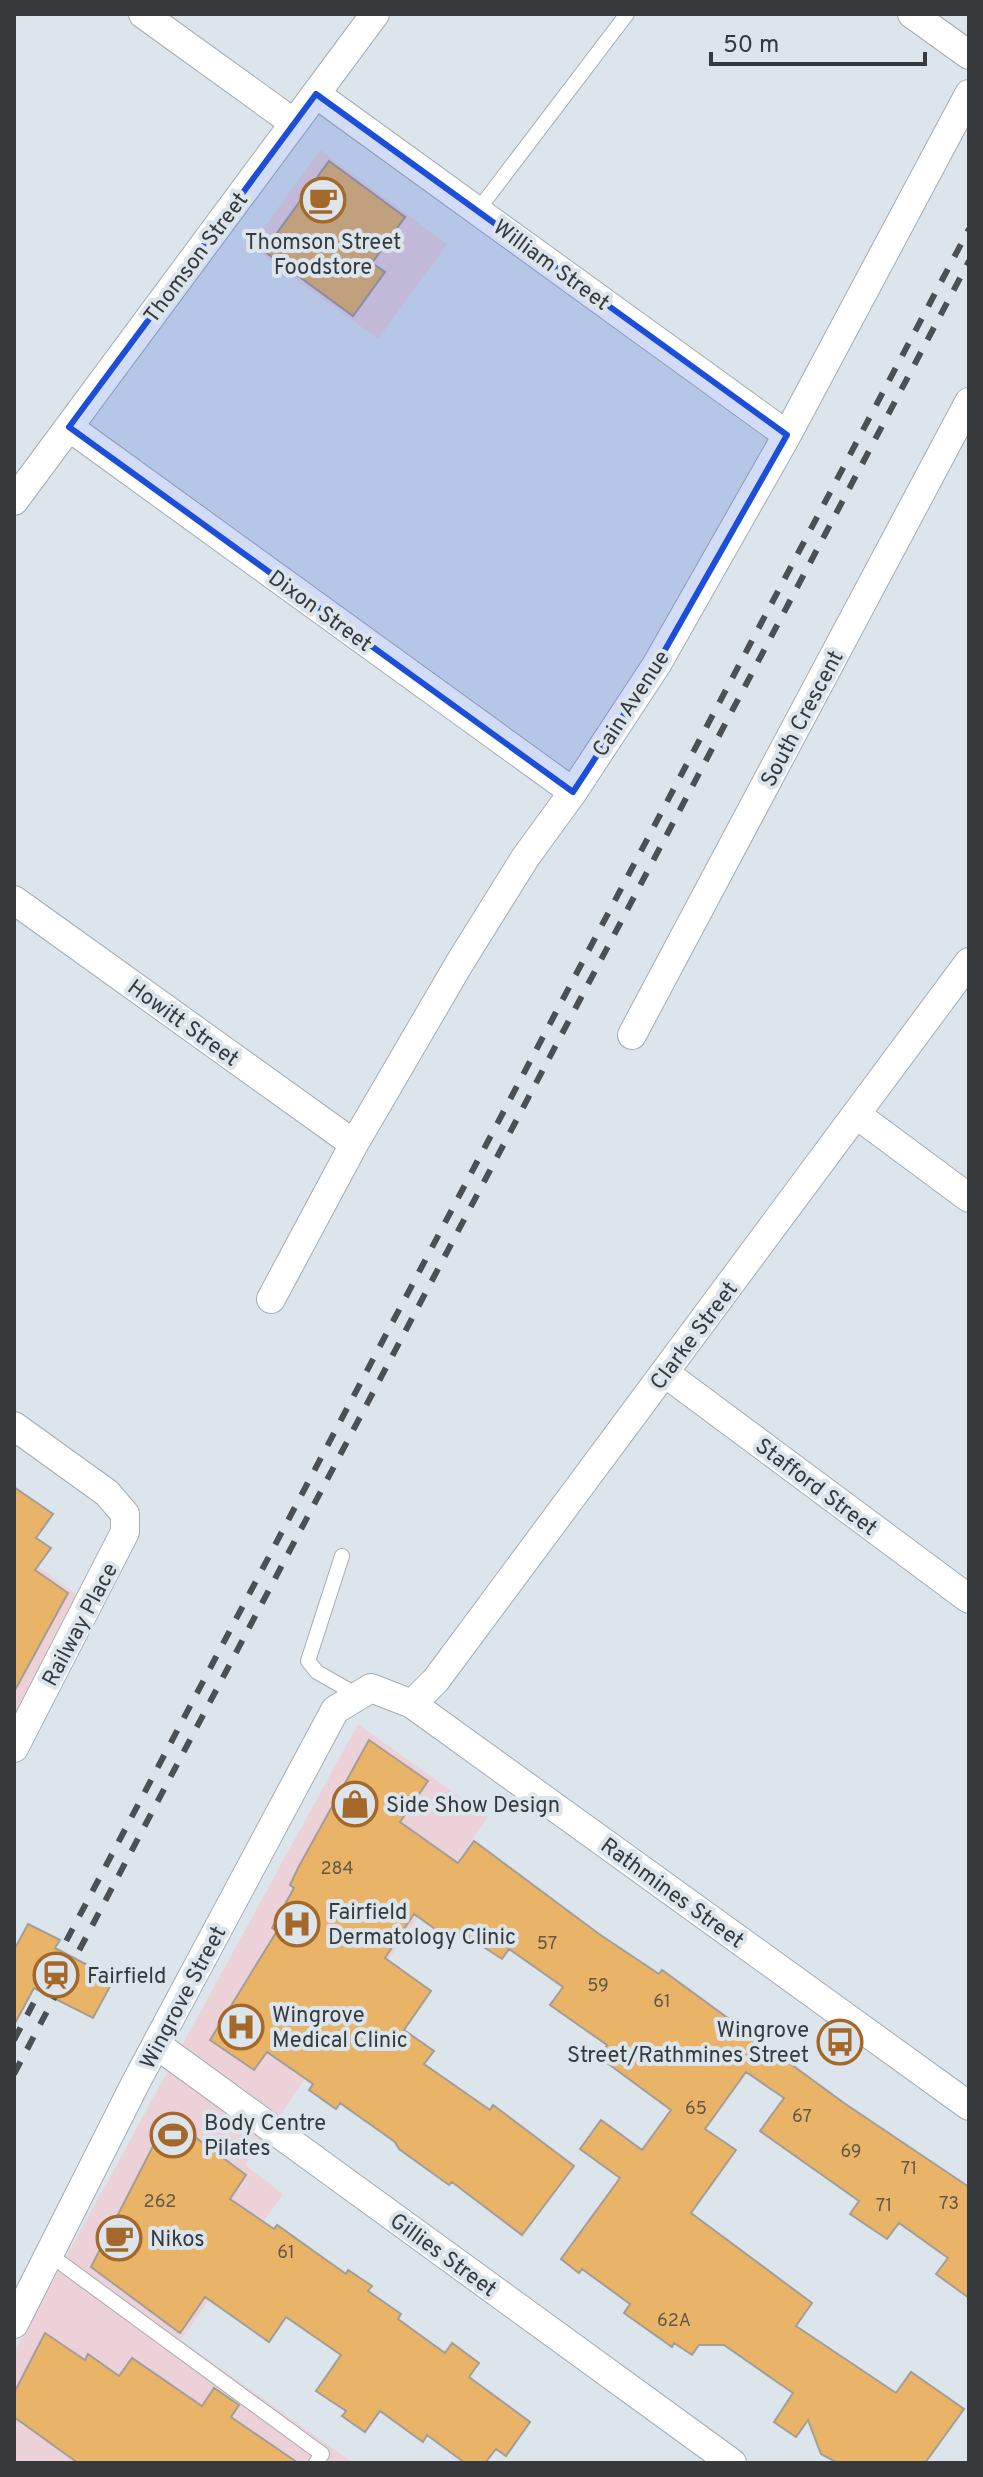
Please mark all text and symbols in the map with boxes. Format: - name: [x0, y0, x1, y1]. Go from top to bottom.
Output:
- scale bar: [711, 16, 925, 66]
- text: 50 m: [723, 31, 779, 61]
- cafe icon: Thomson Street Foodstore: [299, 176, 347, 224]
- street label: Thomson Street: [139, 188, 255, 329]
- street label: William Street: [487, 215, 614, 317]
- place label: Thomson Street Foodstore: [245, 230, 401, 282]
- street label: Dixon Street: [262, 565, 377, 659]
- street label: Cain Avenue: [588, 646, 677, 763]
- street label: South Crescent: [756, 646, 850, 792]
- street label: Howitt Street: [122, 975, 243, 1073]
- street label: Clarke Street: [645, 1277, 745, 1396]
- street label: Stafford Street: [749, 1433, 882, 1543]
- street label: Railway Place: [37, 1559, 125, 1691]
- shop icon: Side Show Design: [331, 1780, 379, 1828]
- place label: Side Show Design: [386, 1793, 560, 1820]
- street label: Rathmines Street: [595, 1833, 749, 1955]
- house number: 284: [320, 1858, 354, 1881]
- hospital icon: Fairfield Dermatology Clinic: [273, 1900, 321, 1948]
- place label: Fairfield Dermatology Clinic: [328, 1900, 516, 1952]
- street label: Wingrove Street: [135, 1922, 233, 2074]
- house number: 57: [537, 1933, 557, 1956]
- station icon: Fairfield: [32, 1951, 80, 1999]
- place label: Fairfield: [87, 1964, 166, 1991]
- house number: 59: [587, 1975, 609, 1998]
- house number: 61: [653, 1991, 671, 2014]
- hospital icon: Wingrove Medical Clinic: [217, 2003, 265, 2051]
- place label: Wingrove Medical Clinic: [272, 2003, 408, 2055]
- place label: Wingrove Street/Rathmines Street: [567, 2018, 809, 2070]
- bus stop icon: Wingrove Street/Rathmines Street: [816, 2018, 864, 2066]
- house number: 65: [685, 2098, 707, 2121]
- house number: 67: [792, 2106, 812, 2129]
- sports icon: Body Centre Pilates: [149, 2111, 197, 2159]
- place label: Body Centre Pilates: [204, 2111, 326, 2163]
- house number: 69: [841, 2141, 861, 2164]
- house number: 71: [901, 2158, 917, 2181]
- house number: 262: [144, 2191, 176, 2214]
- house number: 73: [939, 2193, 959, 2216]
- house number: 71: [876, 2195, 892, 2218]
- street label: Gillies Street: [384, 2208, 501, 2304]
- cafe icon: Nikos: [95, 2214, 143, 2262]
- place label: Nikos: [150, 2227, 205, 2254]
- house number: 61: [277, 2242, 295, 2265]
- house number: 62A: [657, 2310, 691, 2333]

